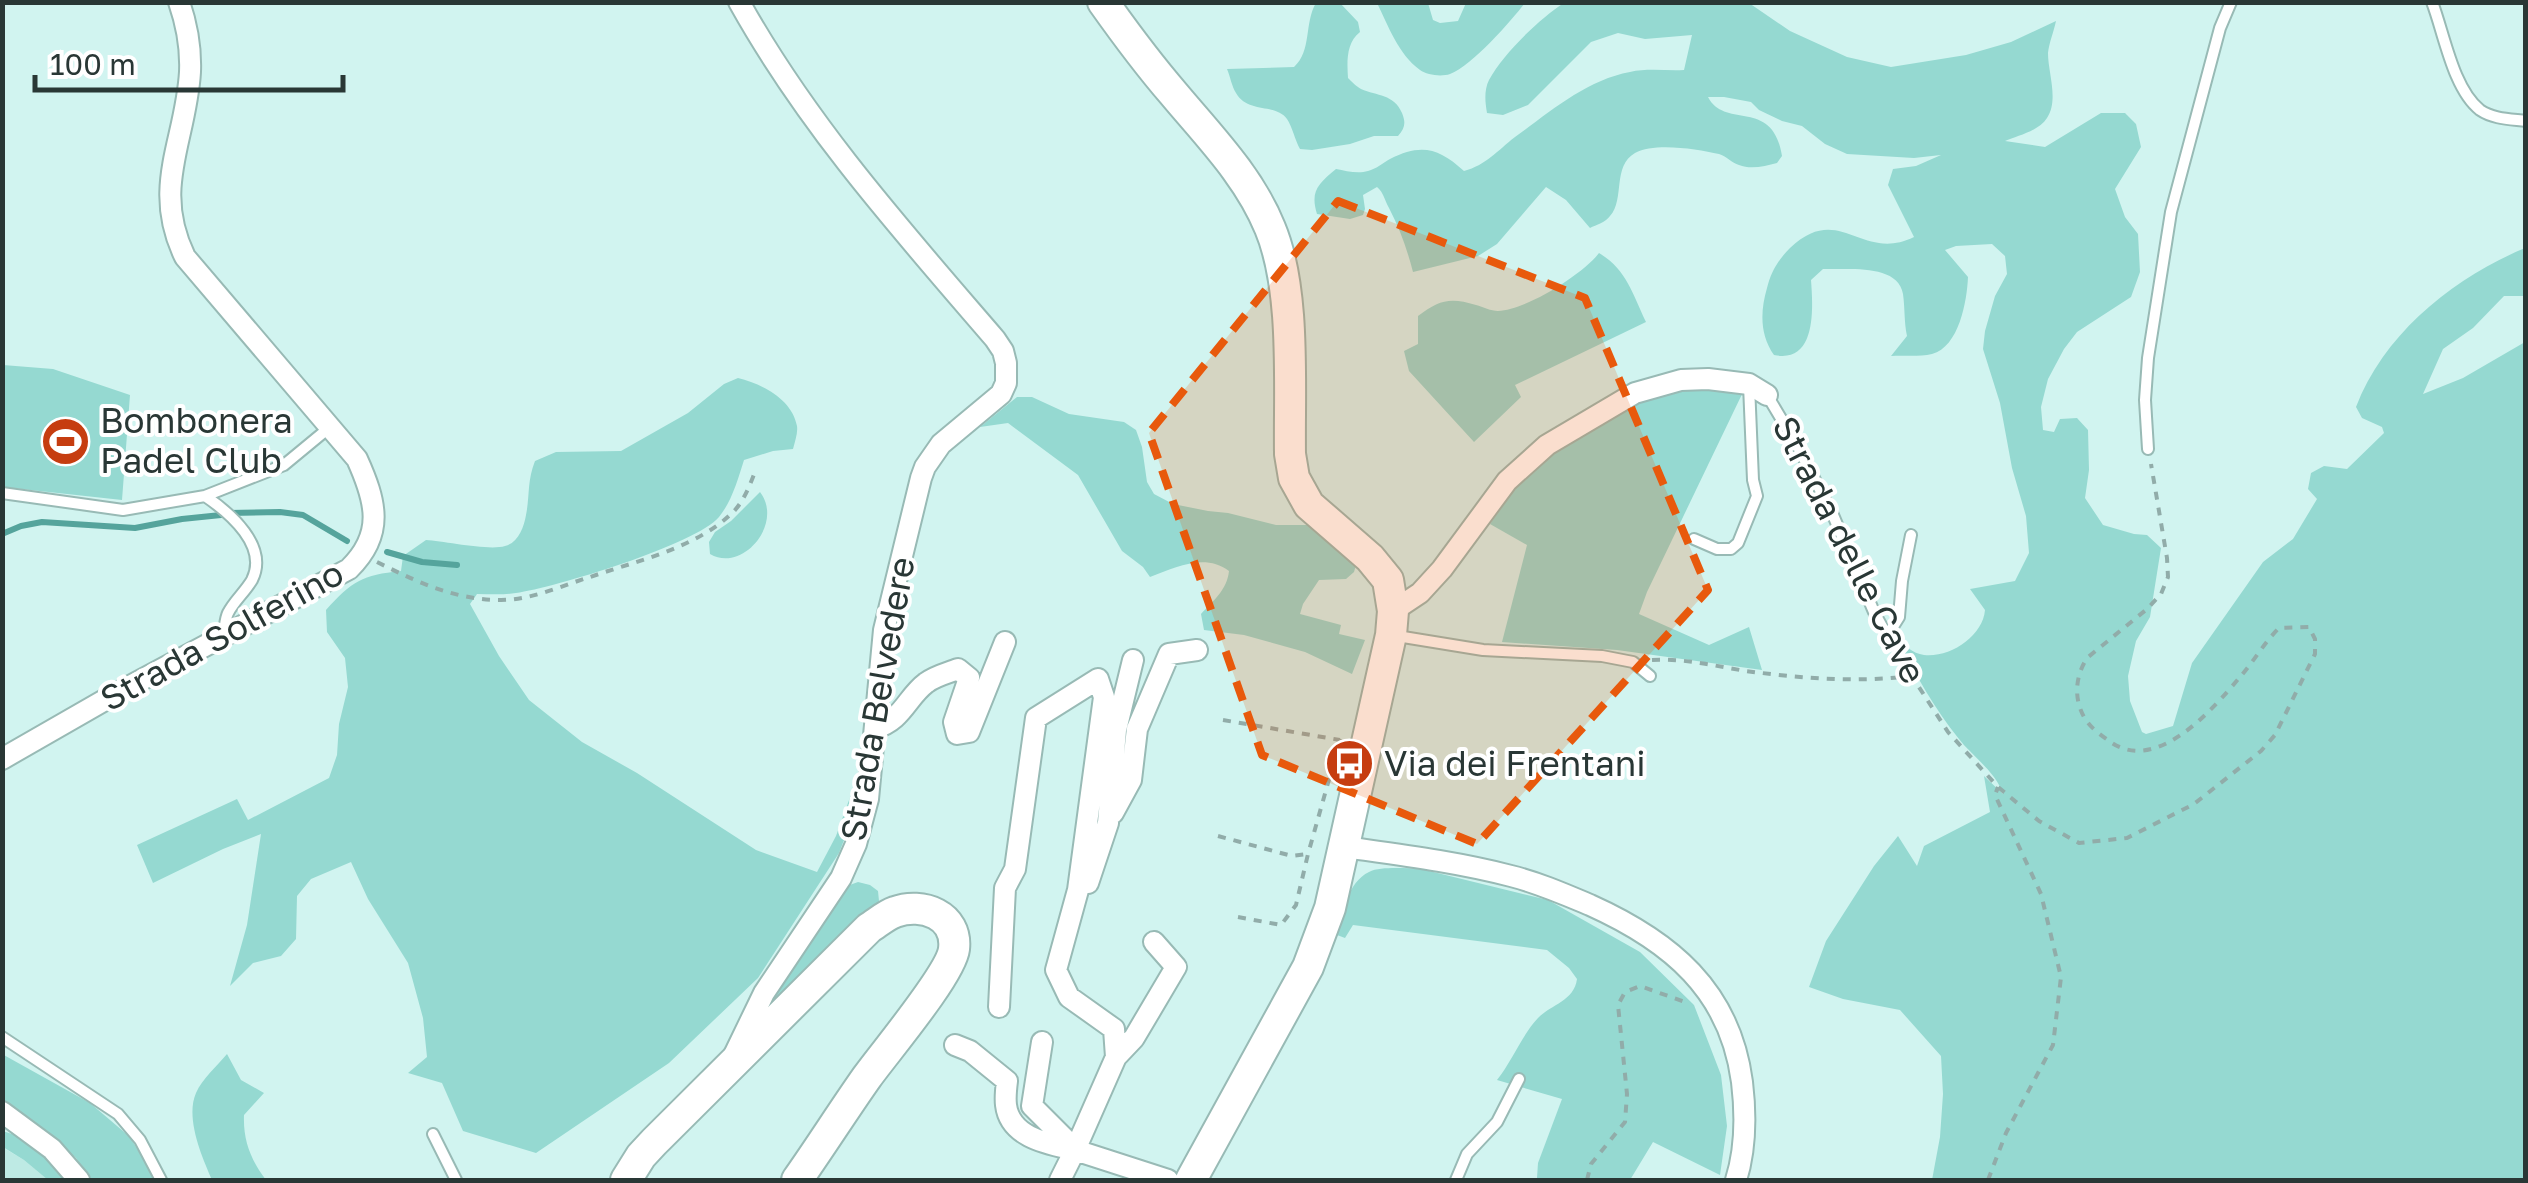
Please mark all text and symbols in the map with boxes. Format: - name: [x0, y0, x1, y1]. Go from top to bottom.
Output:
- scale bar: [35, 30, 342, 92]
- text: 100 m: [50, 46, 136, 82]
- place label: Bombonera Padel Club: [100, 399, 293, 481]
- street label: Strada delle Cave: [1764, 409, 1935, 690]
- sports icon: Bombonera Padel Club: [39, 415, 91, 467]
- street label: Strada Solferino: [93, 551, 350, 719]
- street label: Strada Belvedere: [831, 554, 923, 844]
- bus stop icon: Via dei Frentani: [1323, 738, 1375, 790]
- place label: Via dei Frentani: [1384, 742, 1646, 784]

